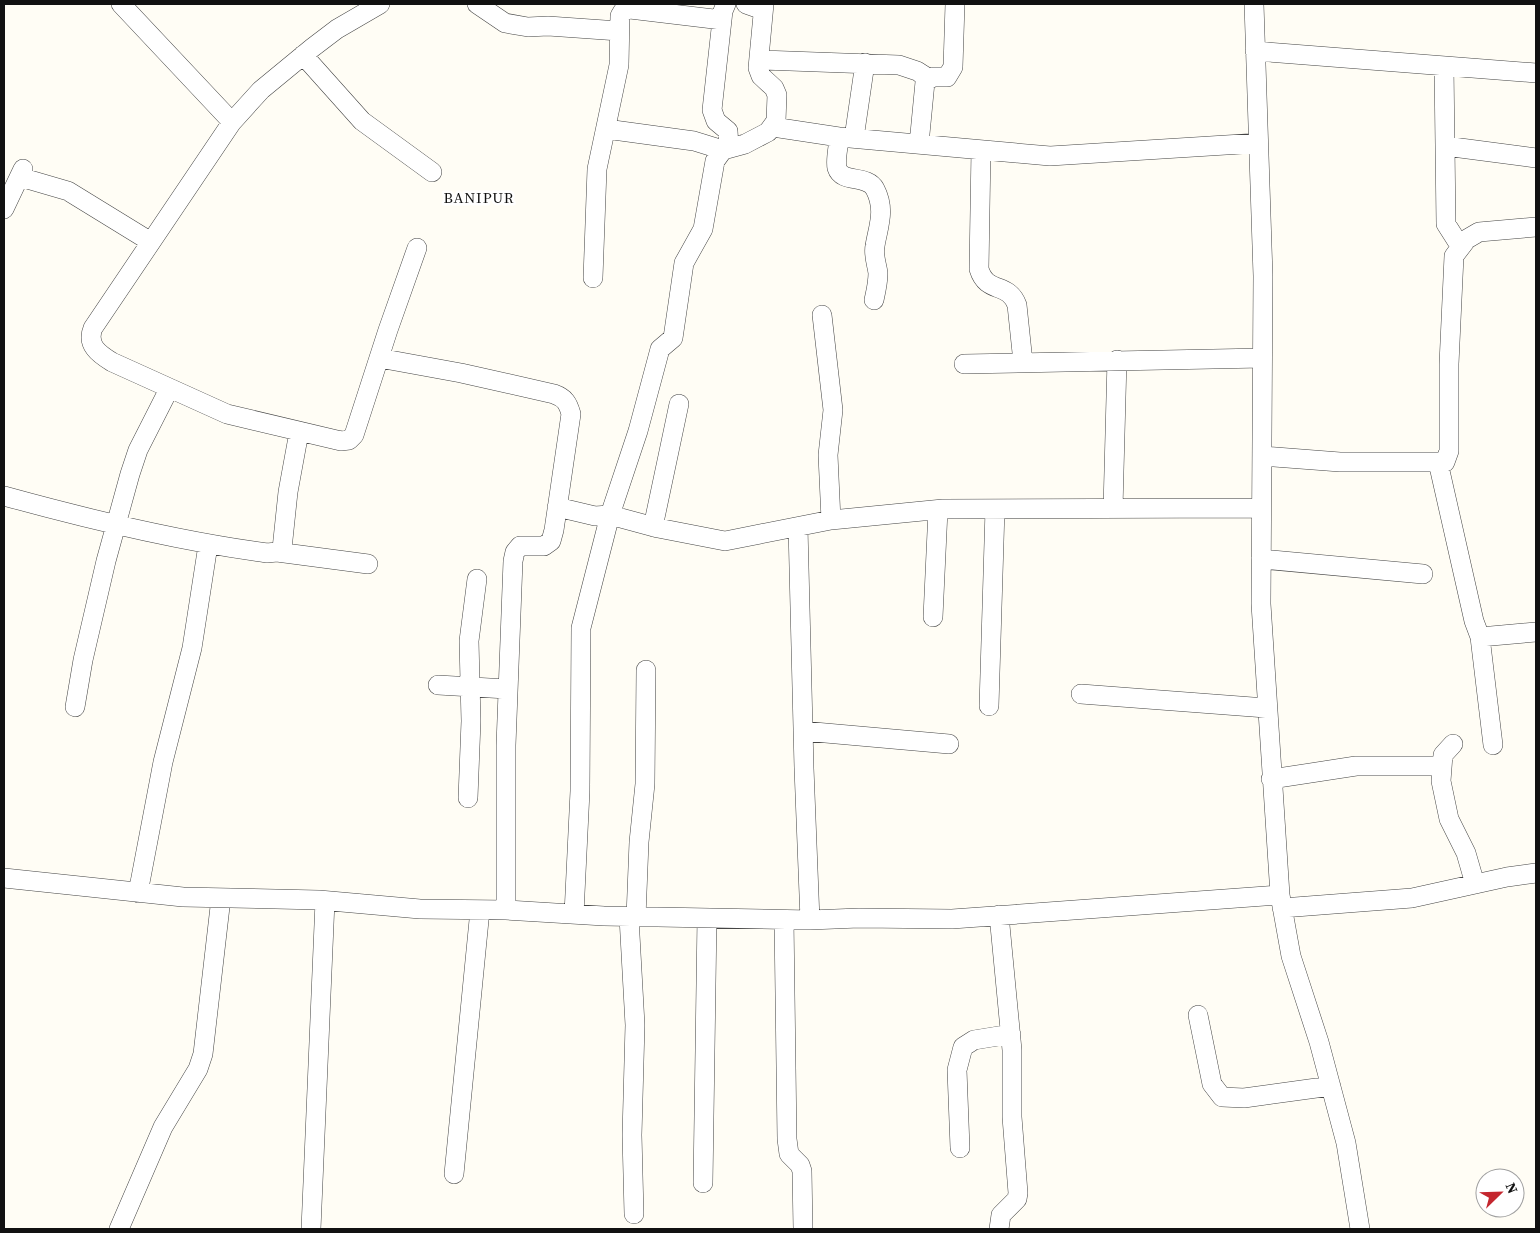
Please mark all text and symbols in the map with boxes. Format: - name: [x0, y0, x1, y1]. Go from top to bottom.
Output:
- district label: BANIPUR: [443, 187, 515, 208]
- north arrow: [1475, 1168, 1525, 1218]
- text: N: [1501, 1179, 1523, 1197]

